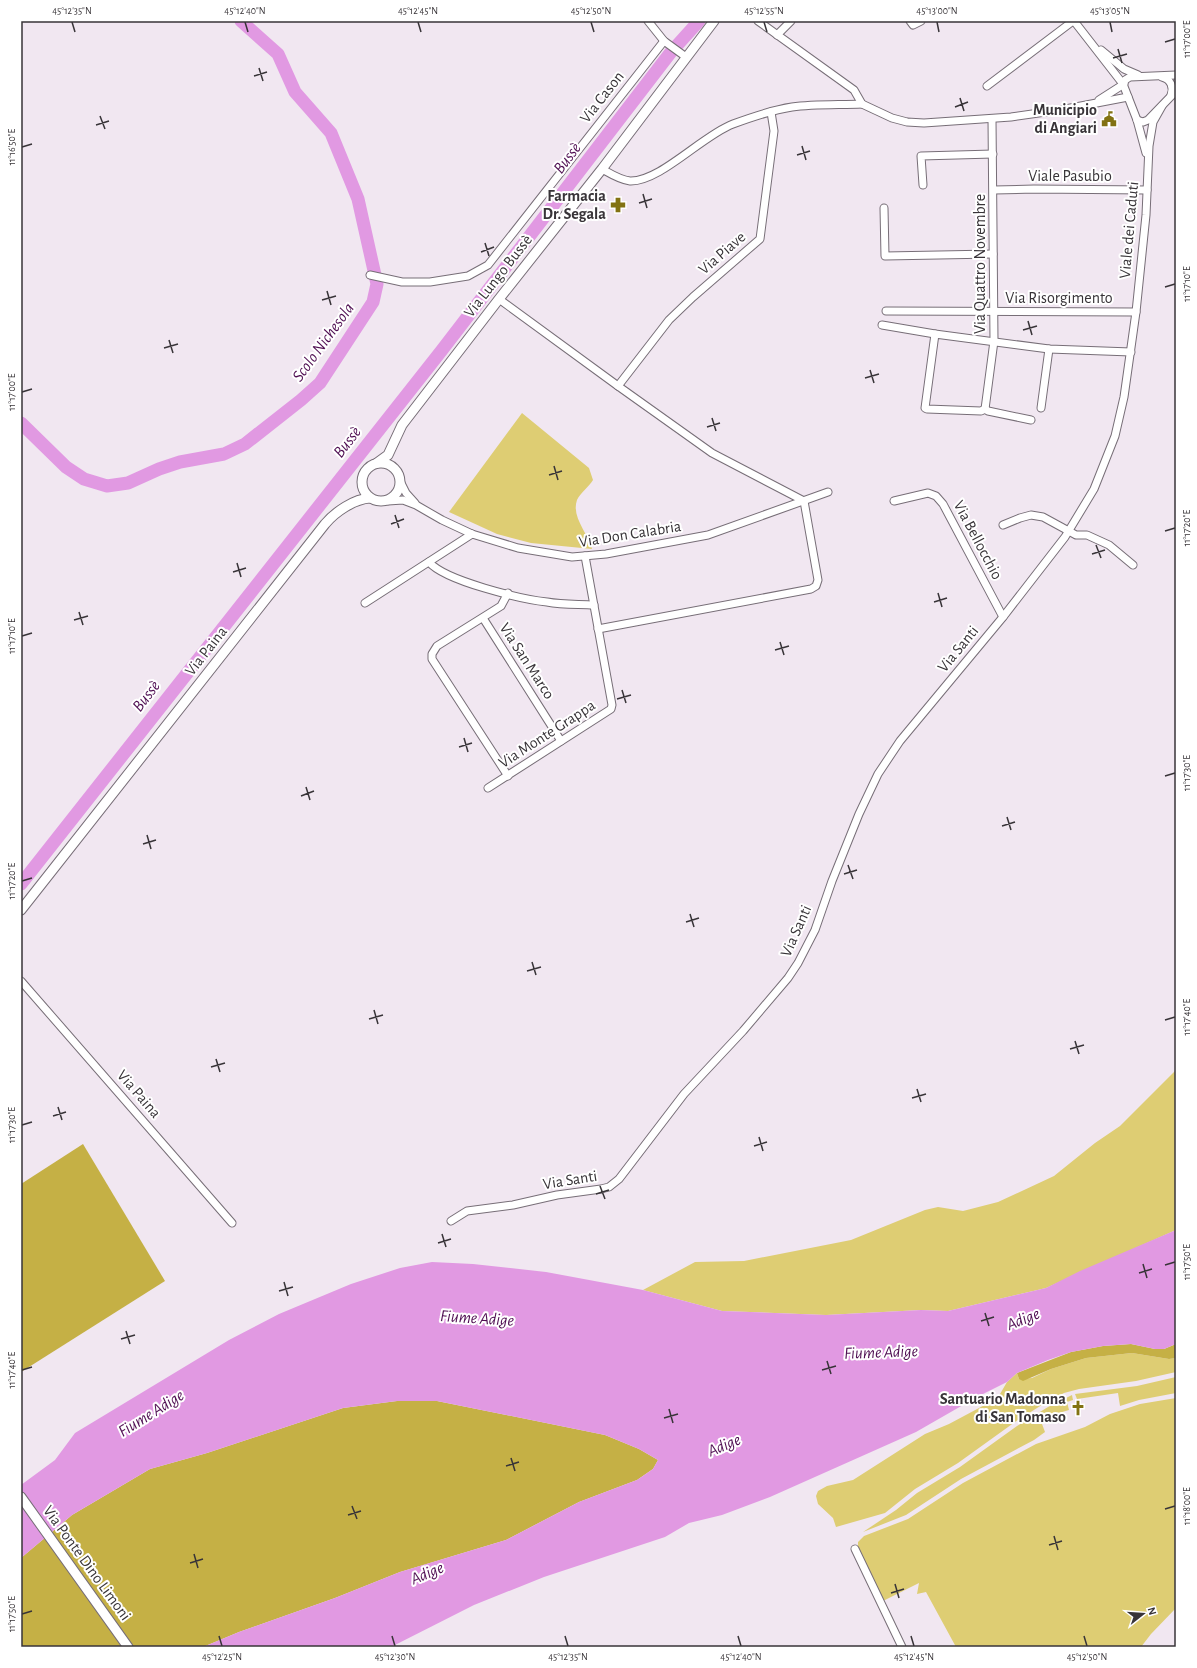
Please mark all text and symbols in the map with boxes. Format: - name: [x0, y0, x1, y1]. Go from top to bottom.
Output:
- text: 45°12'35"N: [52, 6, 92, 16]
- text: 45°12'40"N: [224, 6, 266, 16]
- text: 45°12'45"N: [398, 6, 438, 16]
- text: 45°12'50"N: [571, 6, 611, 16]
- text: 45°12'55"N: [744, 6, 784, 16]
- text: 45°13'00"N: [916, 6, 958, 16]
- text: 45°13'05"N: [1090, 6, 1130, 16]
- text: 11°17'00"E: [1182, 20, 1192, 58]
- street label: Via Cason: [577, 68, 627, 126]
- place label: Municipio di Angiari: [1033, 102, 1097, 136]
- public building icon: Municipio di Angiari: [1100, 110, 1118, 128]
- text: 11°16'50"E: [7, 128, 17, 165]
- water label: Bussè: [550, 139, 584, 177]
- street label: Viale Pasubio: [1028, 168, 1112, 184]
- street label: Viale dei Caduti: [1117, 181, 1141, 279]
- place label: Farmacia Dr. Segala: [543, 188, 606, 222]
- street label: Via Quattro Novembre: [972, 194, 989, 334]
- pharmacy icon: Farmacia Dr. Segala: [609, 196, 627, 214]
- street label: Via Piave: [696, 229, 748, 277]
- street label: Via Lungo Bussè: [461, 232, 535, 320]
- text: 11°17'10"E: [1182, 266, 1192, 302]
- street label: Via Risorgimento: [1005, 290, 1113, 306]
- water label: Scolo Nichesola: [289, 300, 357, 384]
- text: 11°17'00"E: [7, 373, 17, 411]
- water label: Bussè: [330, 423, 364, 461]
- street label: Via Bellocchio: [951, 498, 1006, 582]
- text: 11°17'20"E: [1182, 510, 1192, 546]
- street label: Via Don Calabria: [578, 518, 682, 550]
- text: 11°17'10"E: [7, 618, 17, 654]
- street label: Via San Marco: [497, 620, 558, 702]
- street label: Via Paina: [182, 623, 230, 679]
- street label: Via Santi: [935, 623, 981, 675]
- water label: Bussè: [129, 677, 163, 715]
- street label: Via Monte Grappa: [496, 697, 598, 771]
- text: 11°17'30"E: [1182, 755, 1192, 791]
- text: 11°17'20"E: [7, 863, 17, 899]
- street label: Via Santi: [778, 903, 814, 959]
- text: 11°17'40"E: [1182, 998, 1192, 1035]
- street label: Via Paina: [114, 1067, 164, 1121]
- text: 11°17'30"E: [7, 1107, 17, 1143]
- street label: Via Santi: [542, 1168, 598, 1192]
- text: 11°17'50"E: [1182, 1244, 1192, 1280]
- water label: Adige: [1003, 1305, 1042, 1334]
- water label: Fiume Adige: [439, 1307, 515, 1329]
- water label: Fiume Adige: [844, 1342, 918, 1362]
- text: 11°17'40"E: [7, 1351, 17, 1388]
- water label: Fiume Adige: [115, 1386, 187, 1440]
- place label: Santuario Madonna di San Tomaso: [940, 1391, 1066, 1425]
- church icon: Santuario Madonna di San Tomaso: [1069, 1399, 1087, 1417]
- water label: Adige: [704, 1431, 743, 1460]
- text: 11°18'00"E: [1182, 1487, 1192, 1525]
- street label: Via Ponte Dino Limoni: [40, 1503, 134, 1623]
- water label: Adige: [407, 1559, 446, 1588]
- north arrow: [1123, 1594, 1163, 1634]
- text: 11°17'50"E: [7, 1596, 17, 1632]
- text: N: [1146, 1606, 1158, 1616]
- text: 45°12'25"N: [202, 1652, 242, 1662]
- text: 45°12'30"N: [375, 1652, 415, 1662]
- text: 45°12'35"N: [548, 1652, 588, 1662]
- text: 45°12'40"N: [720, 1652, 762, 1662]
- text: 45°12'45"N: [894, 1652, 934, 1662]
- text: 45°12'50"N: [1067, 1652, 1107, 1662]

